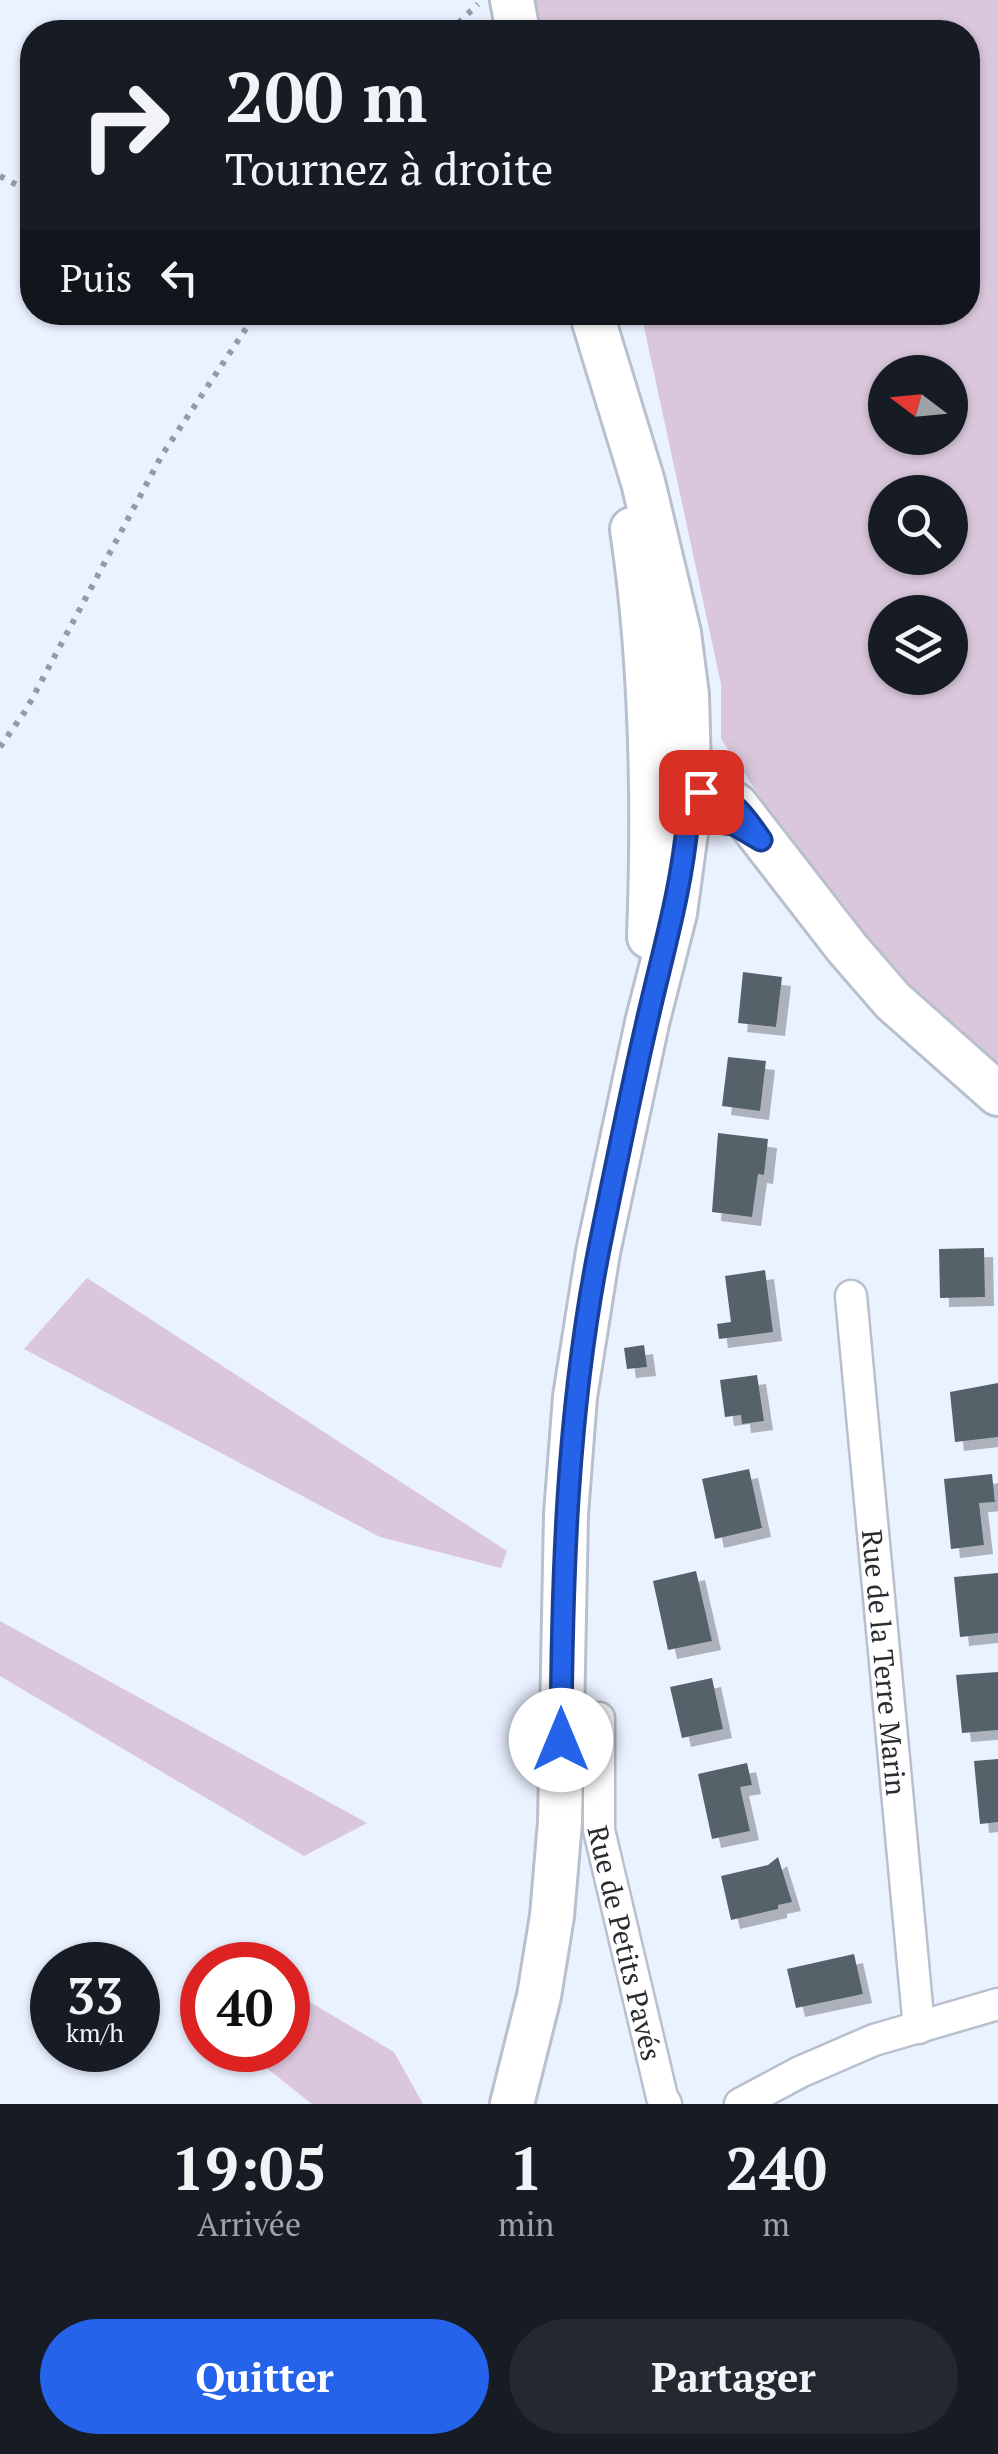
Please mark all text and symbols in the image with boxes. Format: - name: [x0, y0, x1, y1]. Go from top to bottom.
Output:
- text: 200 m: [225, 49, 427, 142]
- icon: right: [60, 60, 190, 190]
- text: Tournez à droite: [225, 138, 553, 198]
- icon: left: [152, 250, 207, 305]
- text: Puis: [60, 253, 132, 303]
- north arrow: [868, 355, 968, 455]
- map controls: [868, 355, 968, 695]
- button: search: [868, 475, 968, 575]
- button: layers: [868, 595, 968, 695]
- pin: [659, 750, 744, 835]
- icon: arrive: [674, 765, 729, 820]
- street label: Rue de la Terre Marin: [854, 1528, 916, 1797]
- position arrow: [509, 1688, 613, 1792]
- street label: Rue de Petits Pavés: [580, 1822, 671, 2064]
- speed limit sign: 40: [180, 1942, 310, 2072]
- text: 33: [67, 1962, 123, 2028]
- text: km/h: [66, 2016, 124, 2049]
- text: 19:05: [171, 2128, 327, 2207]
- text: 1: [509, 2128, 543, 2207]
- text: 240: [725, 2128, 827, 2207]
- text: Arrivée: [197, 2203, 301, 2245]
- text: min: [498, 2203, 554, 2245]
- text: m: [762, 2203, 790, 2245]
- button: Quitter: [40, 2319, 489, 2434]
- button: Partager: [509, 2319, 958, 2434]

